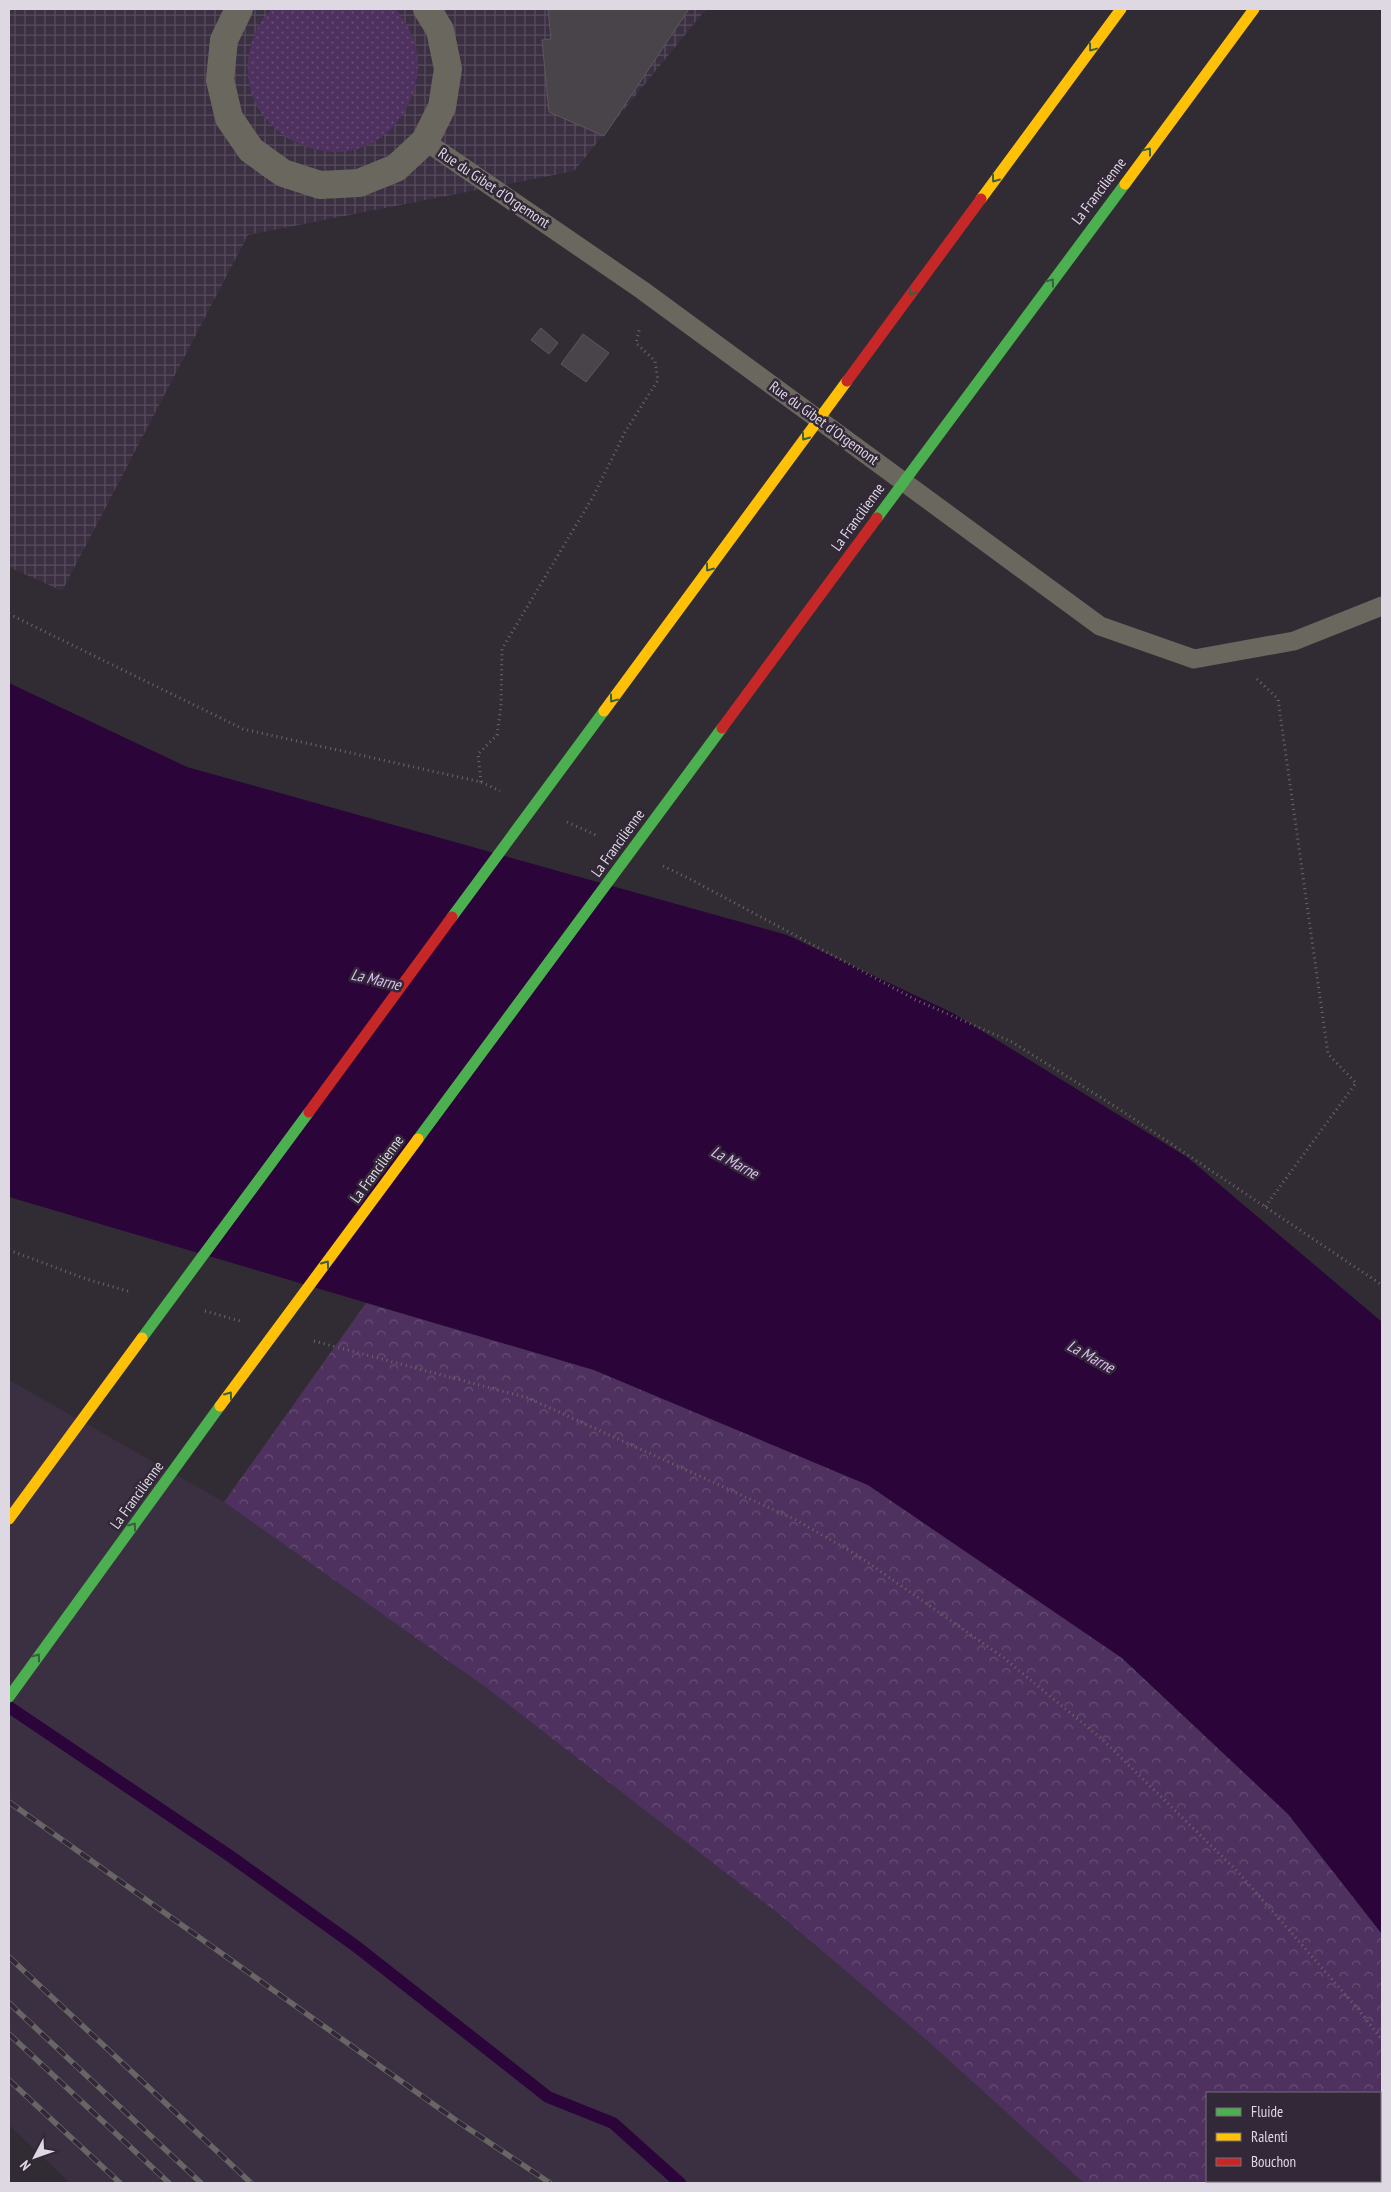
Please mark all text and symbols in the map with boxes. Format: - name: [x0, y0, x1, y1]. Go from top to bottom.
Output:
- one-way arrow: [1089, 42, 1098, 52]
- street label: Rue du Gibet d'Orgemont: [435, 143, 554, 232]
- one-way arrow: [1142, 148, 1150, 157]
- street label: La Francilienne: [1067, 153, 1130, 228]
- one-way arrow: [992, 173, 1001, 183]
- one-way arrow: [1045, 278, 1054, 288]
- one-way arrow: [909, 286, 917, 295]
- street label: Rue du Gibet d'Orgemont: [766, 377, 883, 469]
- one-way arrow: [802, 431, 811, 441]
- street label: La Francilienne: [827, 479, 888, 554]
- one-way arrow: [706, 562, 715, 572]
- one-way arrow: [610, 693, 618, 702]
- street label: La Francilienne: [587, 805, 648, 880]
- water label: La Marne: [349, 964, 404, 995]
- street label: La Francilienne: [346, 1131, 407, 1206]
- water label: La Marne: [708, 1141, 763, 1184]
- one-way arrow: [320, 1261, 328, 1270]
- water label: La Marne: [1064, 1335, 1119, 1378]
- one-way arrow: [223, 1391, 232, 1401]
- street label: La Francilienne: [106, 1457, 167, 1532]
- one-way arrow: [127, 1522, 136, 1532]
- one-way arrow: [32, 1654, 40, 1663]
- legend: [1206, 2092, 1381, 2182]
- text: Fluide: [1251, 2102, 1283, 2121]
- text: Ralenti: [1251, 2127, 1288, 2146]
- north arrow: [10, 2132, 60, 2182]
- text: Bouchon: [1251, 2152, 1296, 2171]
- text: N: [16, 2157, 34, 2174]

